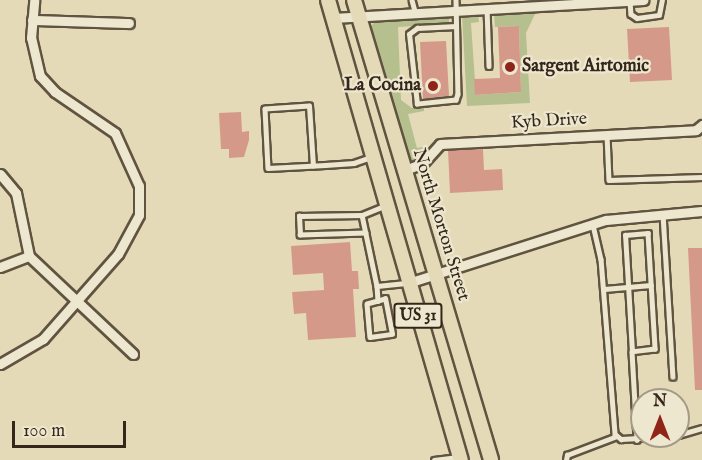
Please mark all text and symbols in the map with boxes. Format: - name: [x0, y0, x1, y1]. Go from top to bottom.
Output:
- place label: Sargent Airtomic: [522, 56, 649, 78]
- marker: Sargent Airtomic: [503, 60, 517, 74]
- place label: La Cocina: [344, 75, 421, 97]
- marker: La Cocina: [426, 79, 440, 93]
- street label: Kyb Drive: [510, 109, 588, 135]
- street label: North Morton Street: [407, 146, 473, 304]
- road number: US 31: [392, 303, 444, 329]
- north arrow: [630, 388, 690, 448]
- text: N: [653, 392, 667, 412]
- scale bar: [15, 409, 129, 447]
- text: 100 m: [23, 420, 65, 443]

